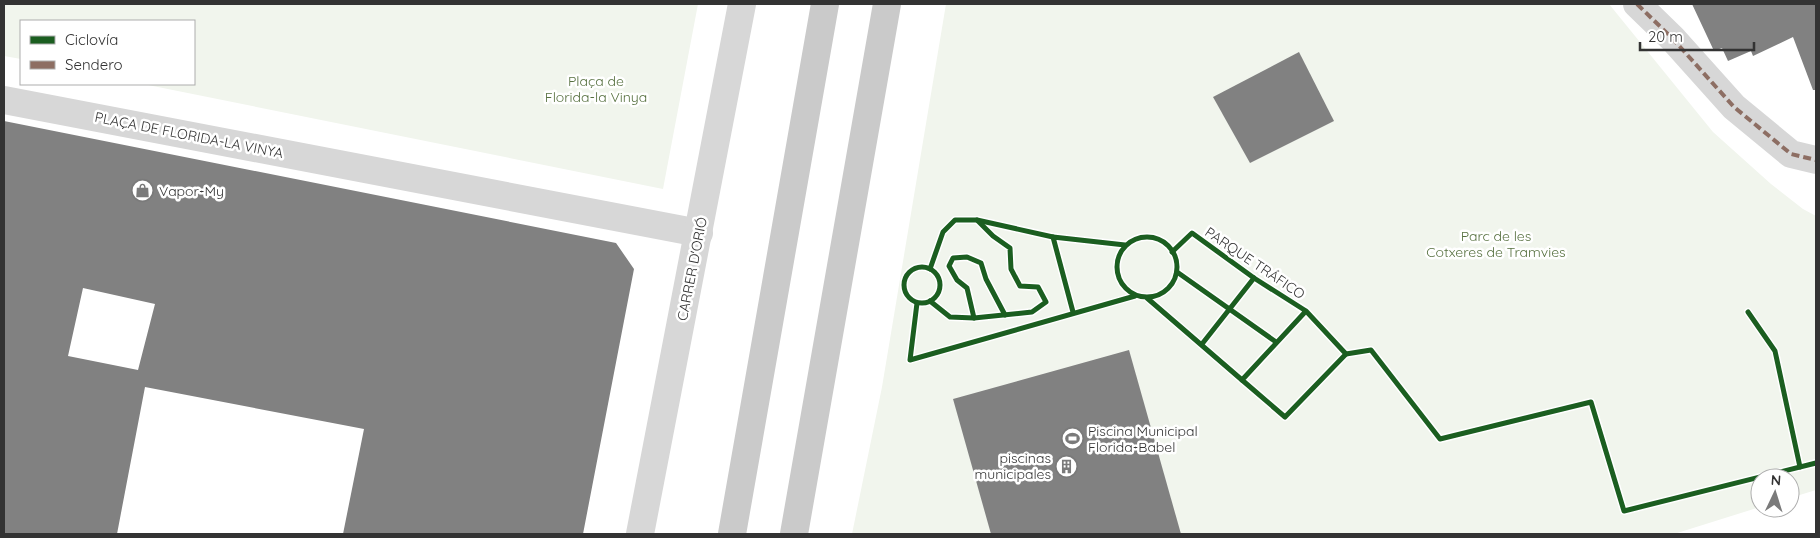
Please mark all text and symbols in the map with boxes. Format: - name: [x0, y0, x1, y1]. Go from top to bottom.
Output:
- legend: [20, 20, 195, 85]
- scale bar: [1640, 20, 1754, 52]
- text: 20 m: [1648, 27, 1683, 46]
- text: Ciclovía: [65, 30, 118, 49]
- text: Sendero: [65, 55, 123, 74]
- park label: Plaça de Florida-la Vinya: [545, 72, 647, 106]
- street label: PLAÇA DE FLORIDA-LA VINYA: [93, 108, 285, 162]
- shop icon: Vapor-My: [131, 179, 155, 203]
- place label: Vapor-My: [159, 182, 224, 200]
- street label: CARRER D'ORIÓ: [673, 215, 711, 322]
- street label: PARQUE TRÁFICO: [1202, 223, 1309, 303]
- park label: Parc de les Cotxeres de Tramvies: [1426, 227, 1566, 261]
- place label: Piscina Municipal Florida-Babel: [1088, 422, 1198, 456]
- sports icon: Piscina Municipal Florida-Babel: [1060, 427, 1084, 451]
- place label: piscinas municipales: [974, 449, 1051, 483]
- building icon: piscinas municipales: [1055, 454, 1079, 478]
- north arrow: [1750, 468, 1800, 518]
- text: N: [1770, 471, 1782, 489]

